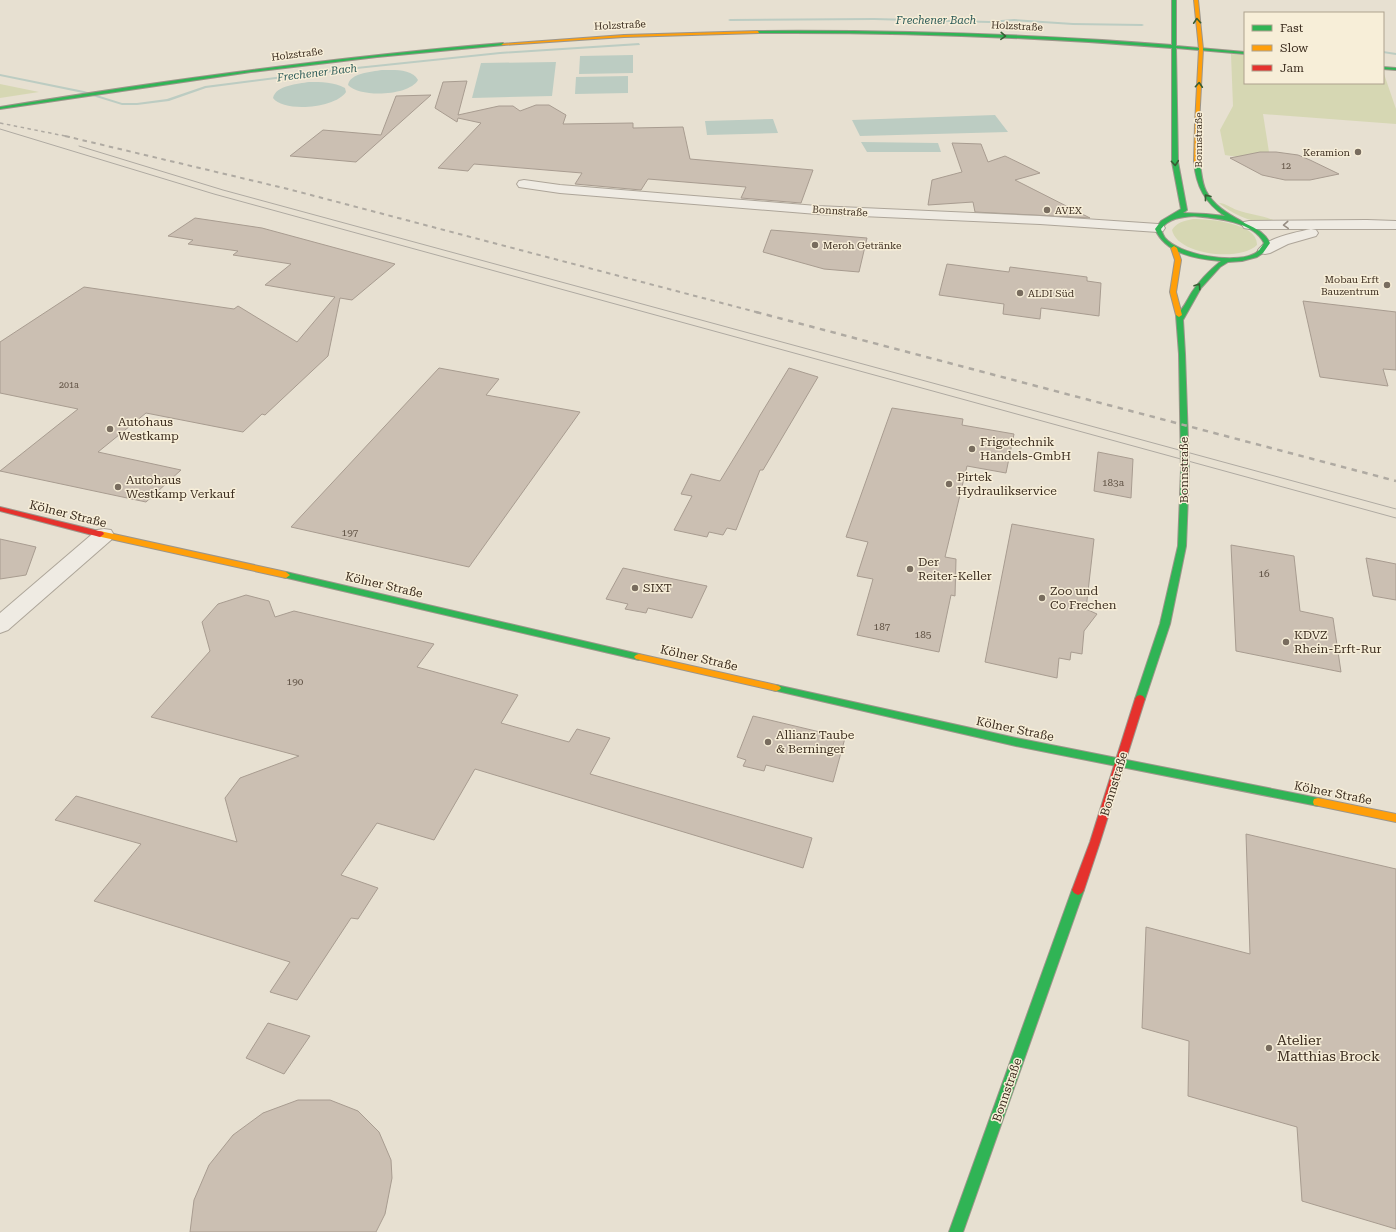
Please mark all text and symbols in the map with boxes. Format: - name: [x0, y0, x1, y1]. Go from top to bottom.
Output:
- legend: [1244, 12, 1384, 84]
- water label: Frechener Bach: [895, 14, 977, 27]
- street label: Holzstraße: [594, 18, 647, 32]
- one-way arrow: [1193, 18, 1202, 24]
- street label: Holzstraße: [991, 19, 1044, 33]
- text: Fast: [1280, 21, 1304, 35]
- one-way arrow: [1000, 32, 1006, 41]
- text: Slow: [1280, 41, 1308, 55]
- street label: Holzstraße: [271, 45, 324, 63]
- text: Jam: [1280, 61, 1304, 75]
- water label: Frechener Bach: [275, 62, 358, 84]
- one-way arrow: [1195, 82, 1204, 88]
- street label: Bonnstraße: [1193, 112, 1204, 168]
- place label: Keramion: [1303, 147, 1351, 158]
- marker: Keramion: [1353, 147, 1363, 157]
- one-way arrow: [1170, 160, 1179, 166]
- house number: 12: [1281, 161, 1291, 171]
- one-way arrow: [1205, 194, 1212, 201]
- street label: Bonnstraße: [812, 204, 869, 218]
- marker: AVEX: [1042, 205, 1052, 215]
- place label: AVEX: [1055, 205, 1083, 216]
- one-way arrow: [1283, 221, 1289, 230]
- marker: Meroh Getränke: [810, 240, 820, 250]
- place label: Meroh Getränke: [823, 240, 902, 251]
- place label: Mobau Erft Bauzentrum: [1321, 274, 1379, 297]
- marker: Mobau Erft Bauzentrum: [1382, 280, 1392, 290]
- one-way arrow: [1194, 283, 1201, 290]
- marker: ALDI Süd: [1015, 288, 1025, 298]
- place label: ALDI Süd: [1028, 288, 1075, 299]
- house number: 201a: [59, 380, 79, 390]
- place label: Autohaus Westkamp: [118, 415, 179, 443]
- marker: Autohaus Westkamp: [105, 424, 115, 434]
- place label: Frigotechnik Handels-GmbH: [980, 435, 1071, 463]
- street label: Bonnstraße: [1177, 436, 1191, 503]
- marker: Frigotechnik Handels-GmbH: [967, 444, 977, 454]
- place label: Pirtek Hydraulikservice: [957, 470, 1057, 498]
- place label: Autohaus Westkamp Verkauf: [126, 473, 235, 501]
- house number: 183a: [1102, 477, 1125, 488]
- marker: Pirtek Hydraulikservice: [944, 479, 954, 489]
- marker: Autohaus Westkamp Verkauf: [113, 482, 123, 492]
- street label: Kölner Straße: [28, 498, 108, 530]
- house number: 197: [342, 527, 359, 538]
- place label: Der Reiter-Keller: [918, 555, 992, 583]
- marker: Der Reiter-Keller: [905, 564, 915, 574]
- house number: 16: [1258, 568, 1270, 579]
- street label: Kölner Straße: [344, 569, 425, 601]
- place label: SIXT: [643, 581, 672, 595]
- marker: SIXT: [630, 583, 640, 593]
- place label: Zoo und Co Frechen: [1050, 584, 1117, 612]
- marker: Zoo und Co Frechen: [1037, 593, 1047, 603]
- house number: 187: [874, 621, 891, 632]
- place label: KDVZ Rhein-Erft-Rur: [1294, 628, 1381, 656]
- house number: 185: [915, 629, 932, 640]
- marker: KDVZ Rhein-Erft-Rur: [1281, 637, 1291, 647]
- street label: Kölner Straße: [659, 642, 740, 674]
- house number: 190: [287, 676, 304, 687]
- street label: Kölner Straße: [975, 714, 1056, 744]
- place label: Allianz Taube & Berninger: [776, 728, 855, 756]
- marker: Allianz Taube & Berninger: [763, 737, 773, 747]
- street label: Bonnstraße: [1098, 750, 1131, 818]
- street label: Kölner Straße: [1293, 779, 1374, 808]
- place label: Atelier Matthias Brock: [1277, 1032, 1380, 1064]
- marker: Atelier Matthias Brock: [1264, 1043, 1274, 1053]
- street label: Bonnstraße: [990, 1056, 1025, 1124]

